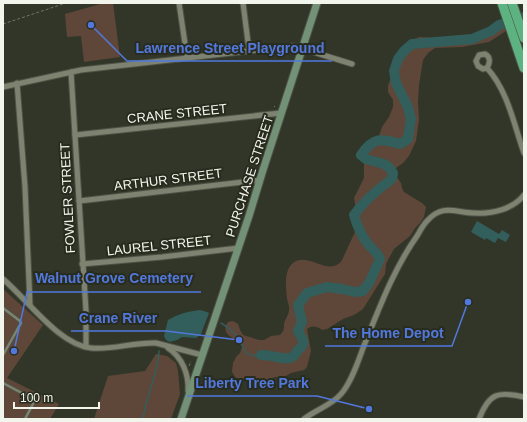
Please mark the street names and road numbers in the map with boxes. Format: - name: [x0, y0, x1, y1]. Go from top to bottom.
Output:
- street label: CRANE STREET: [126, 101, 228, 126]
- street label: PURCHASE STREET: [223, 113, 276, 239]
- street label: FOWLER STREET: [57, 142, 78, 254]
- street label: ARTHUR STREET: [113, 165, 223, 194]
- street label: LAUREL STREET: [106, 233, 212, 258]

